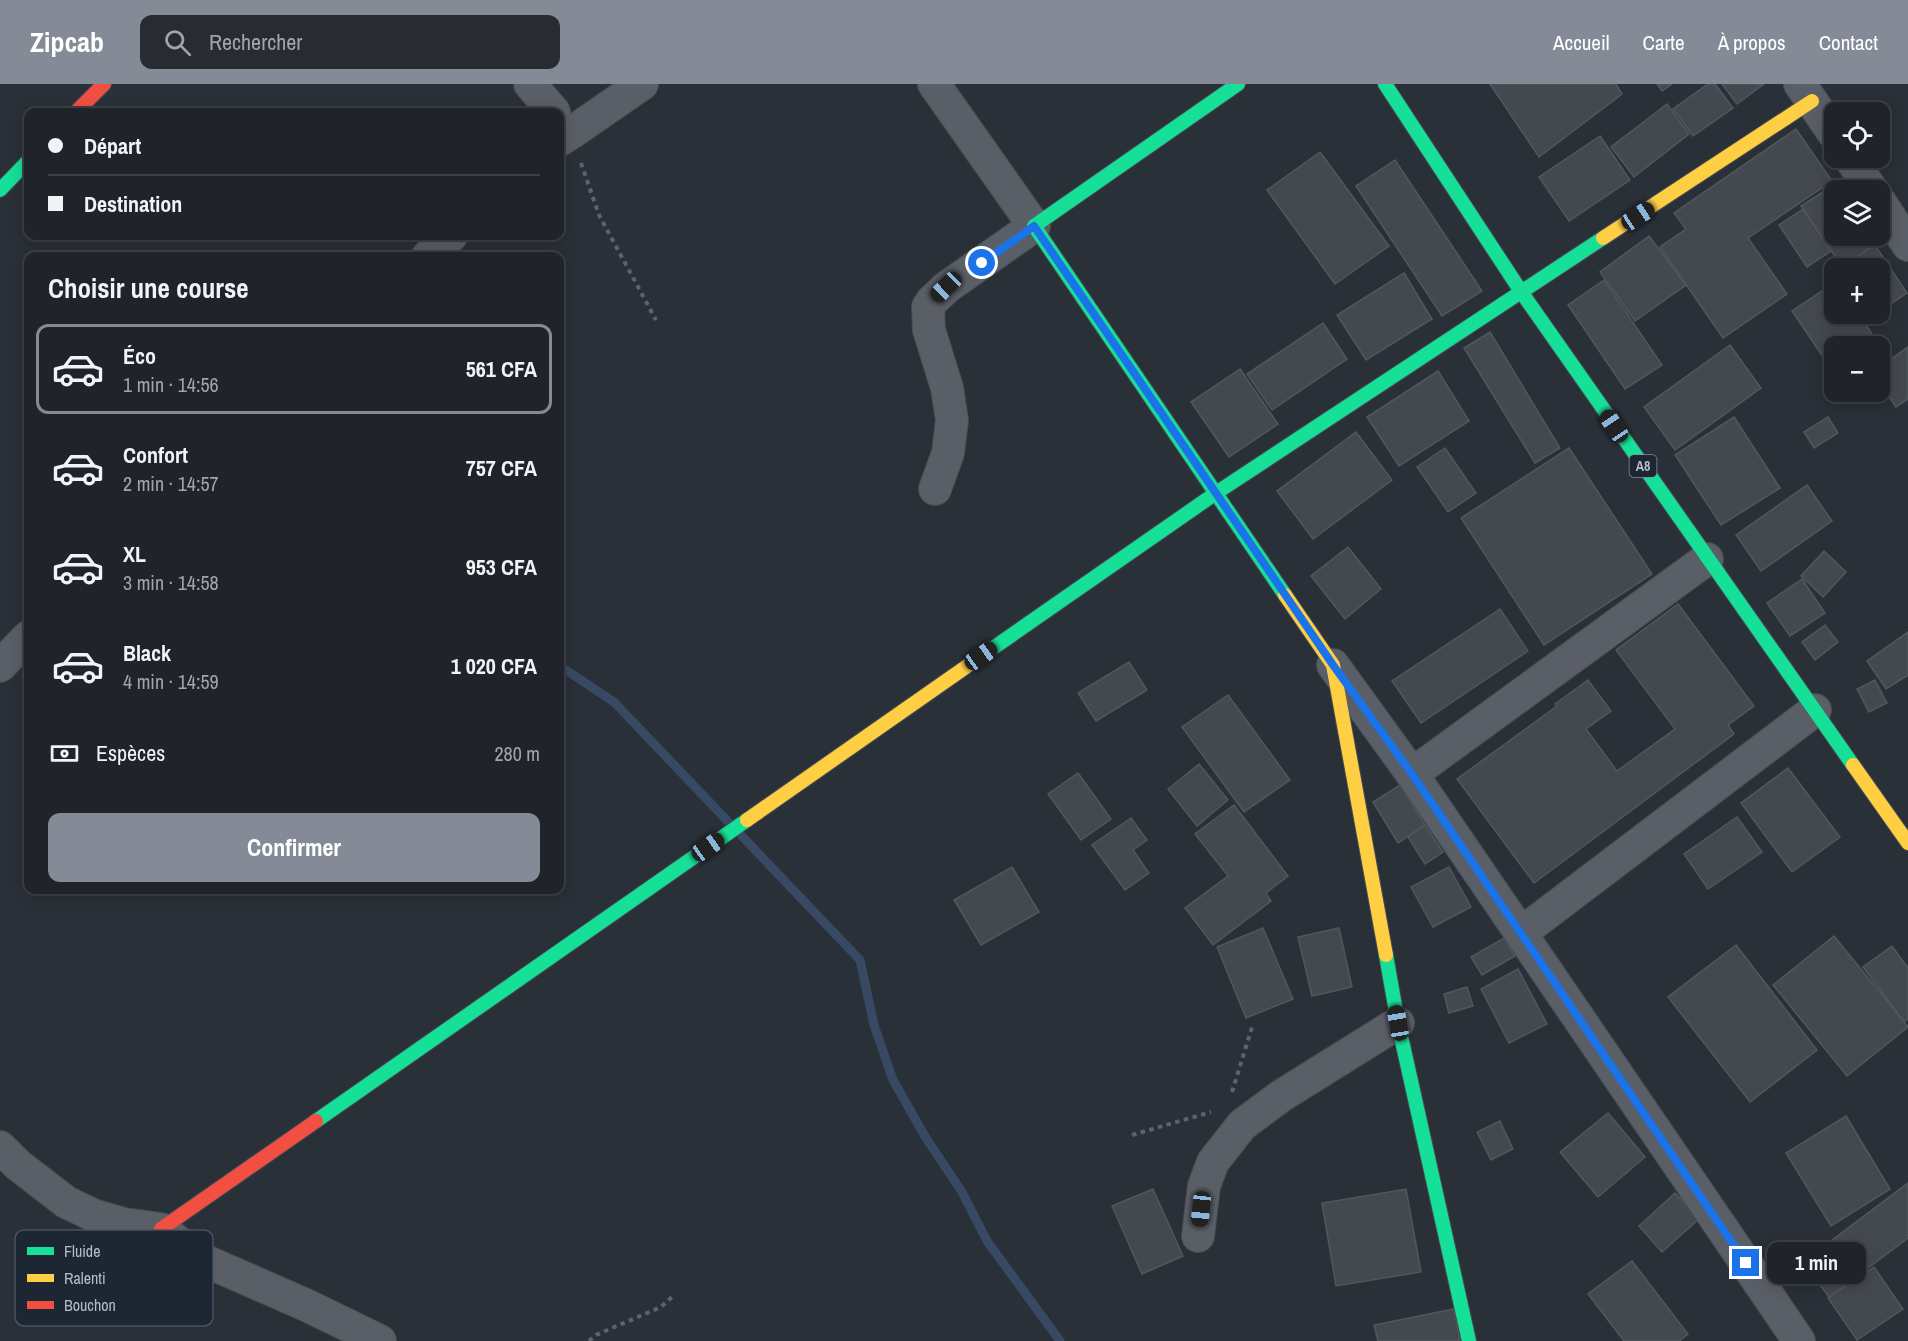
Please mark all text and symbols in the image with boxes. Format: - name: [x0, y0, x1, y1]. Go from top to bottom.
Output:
- search box: [140, 15, 560, 69]
- text: Zipcab: [30, 23, 104, 61]
- icon: search: [161, 26, 194, 59]
- text: Rechercher: [209, 27, 302, 57]
- text: Accueil: [1553, 28, 1610, 57]
- text: Carte: [1643, 28, 1685, 57]
- text: À propos: [1718, 28, 1786, 57]
- text: Contact: [1819, 28, 1878, 57]
- map controls: [1824, 102, 1890, 402]
- button: locate: [1824, 102, 1890, 168]
- text: Départ: [84, 131, 141, 161]
- button: layers: [1824, 180, 1890, 246]
- text: Destination: [84, 189, 182, 219]
- car: [1618, 199, 1658, 233]
- route start: [968, 249, 995, 276]
- button: +: [1824, 258, 1890, 324]
- car: [927, 268, 965, 306]
- text: Choisir une course: [48, 270, 249, 306]
- button: −: [1824, 336, 1890, 402]
- text: Éco: [123, 341, 156, 371]
- icon: car: [51, 342, 105, 396]
- text: 561 CFA: [466, 354, 537, 384]
- text: 1 min · 14:56: [123, 371, 219, 398]
- car: [1596, 406, 1632, 446]
- text: Confort: [123, 440, 188, 470]
- icon: car: [51, 441, 105, 495]
- text: 757 CFA: [466, 453, 537, 483]
- road number: A8: [1630, 455, 1656, 477]
- text: 2 min · 14:57: [123, 470, 219, 497]
- text: XL: [123, 539, 146, 569]
- icon: car: [51, 540, 105, 594]
- text: 953 CFA: [466, 552, 537, 582]
- text: 3 min · 14:58: [123, 569, 219, 596]
- text: Black: [123, 638, 171, 668]
- car: [961, 638, 1001, 674]
- icon: car: [51, 639, 105, 693]
- text: 1 020 CFA: [451, 651, 537, 681]
- text: 4 min · 14:59: [123, 668, 219, 695]
- icon: cash: [48, 737, 81, 770]
- text: Espèces: [96, 738, 165, 768]
- text: 280 m: [494, 740, 540, 767]
- button: Confirmer: [48, 813, 540, 882]
- car: [688, 829, 728, 865]
- car: [1386, 1004, 1410, 1042]
- car: [1190, 1190, 1212, 1228]
- legend: [15, 1230, 213, 1326]
- text: Fluide: [64, 1240, 100, 1262]
- callout: 1 min: [1767, 1242, 1866, 1284]
- route end: [1732, 1249, 1759, 1276]
- text: 1 min: [1795, 1249, 1838, 1276]
- text: Ralenti: [64, 1267, 106, 1289]
- text: Bouchon: [64, 1294, 116, 1316]

